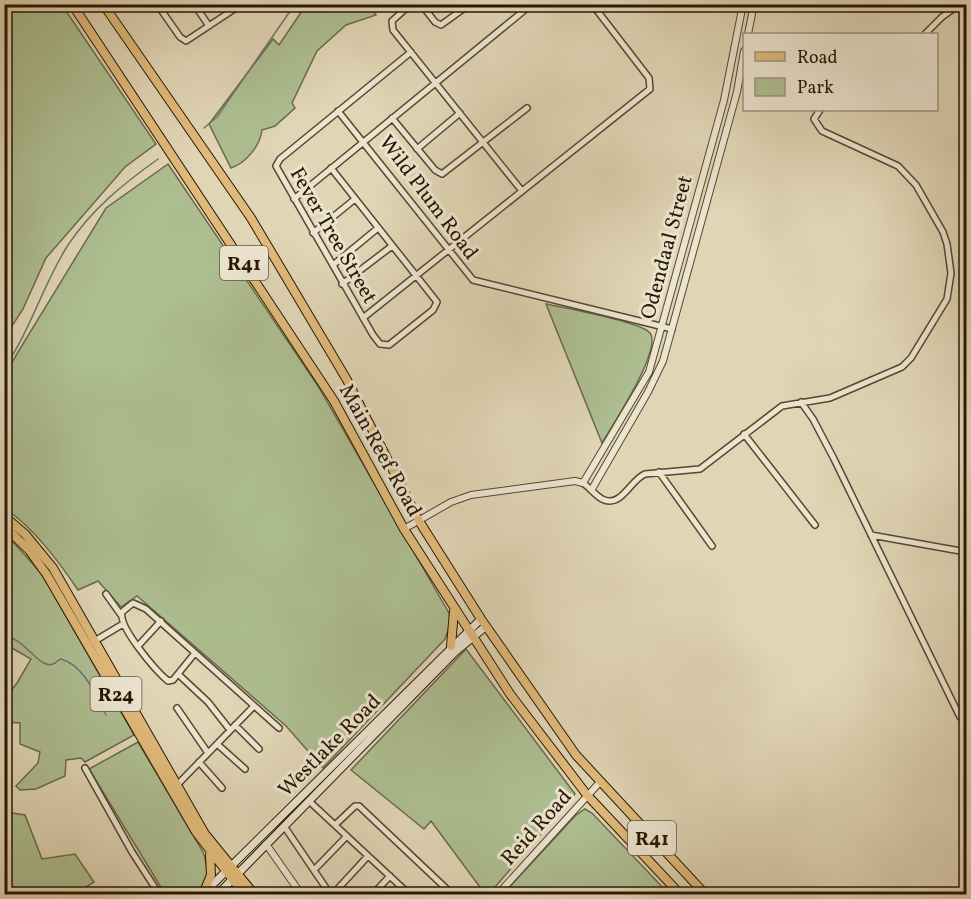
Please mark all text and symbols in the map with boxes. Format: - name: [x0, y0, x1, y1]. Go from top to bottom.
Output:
- legend: [743, 33, 938, 111]
- text: Road: [797, 46, 838, 71]
- text: Park: [797, 76, 834, 101]
- street label: Wild Plum Road: [371, 129, 484, 266]
- street label: Fever Tree Street: [282, 162, 384, 309]
- street label: Odendaal Street: [634, 172, 701, 323]
- road number: R41: [220, 246, 268, 280]
- street label: Main Reef Road: [331, 379, 428, 522]
- road number: R24: [90, 677, 142, 711]
- street label: Westlake Road: [272, 688, 388, 804]
- street label: Reid Road: [495, 783, 579, 873]
- road number: R41: [628, 821, 676, 855]

